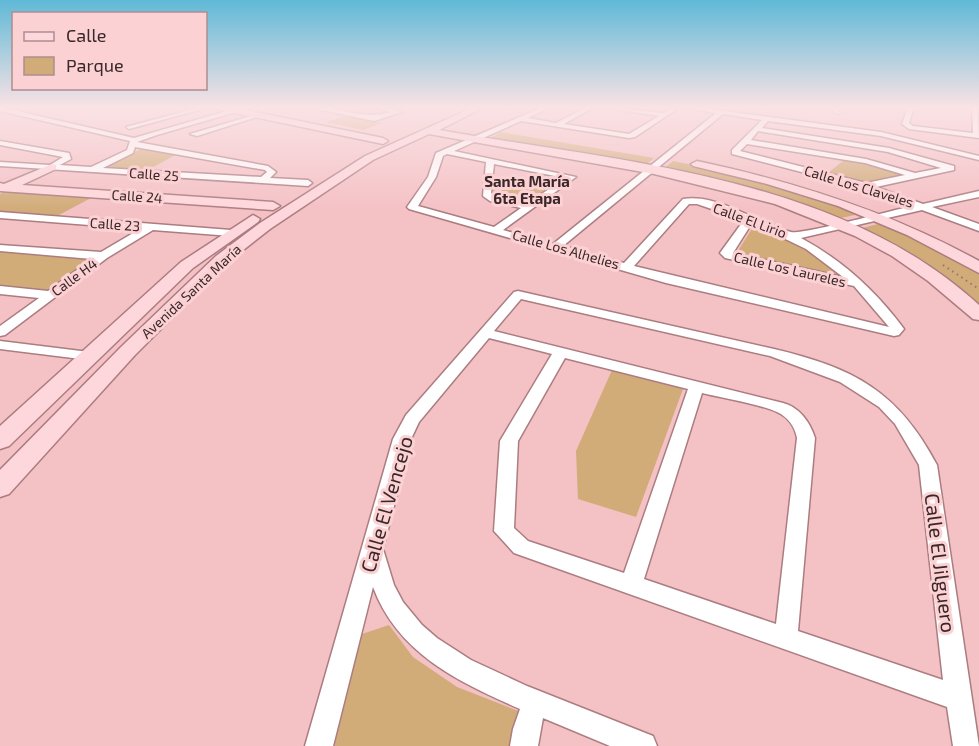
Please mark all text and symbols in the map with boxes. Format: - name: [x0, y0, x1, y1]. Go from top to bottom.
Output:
- legend: [12, 12, 207, 90]
- text: Calle: [66, 24, 107, 46]
- text: Parque: [66, 54, 124, 76]
- street label: Calle Los Claveles: [802, 161, 916, 211]
- street label: Calle 25: [128, 164, 180, 184]
- district label: Santa María 6ta Etapa: [484, 172, 570, 207]
- street label: Calle 24: [111, 186, 163, 206]
- street label: Calle El Lirio: [711, 199, 789, 241]
- street label: Calle 23: [89, 214, 141, 234]
- street label: Calle Los Alhelies: [511, 226, 621, 272]
- street label: Avenida Santa María: [138, 240, 244, 342]
- street label: Calle Los Laureles: [732, 248, 848, 290]
- street label: Calle H4: [48, 255, 100, 299]
- street label: Calle El Vencejo: [355, 433, 417, 575]
- street label: Calle El Jilguero: [921, 492, 961, 634]

